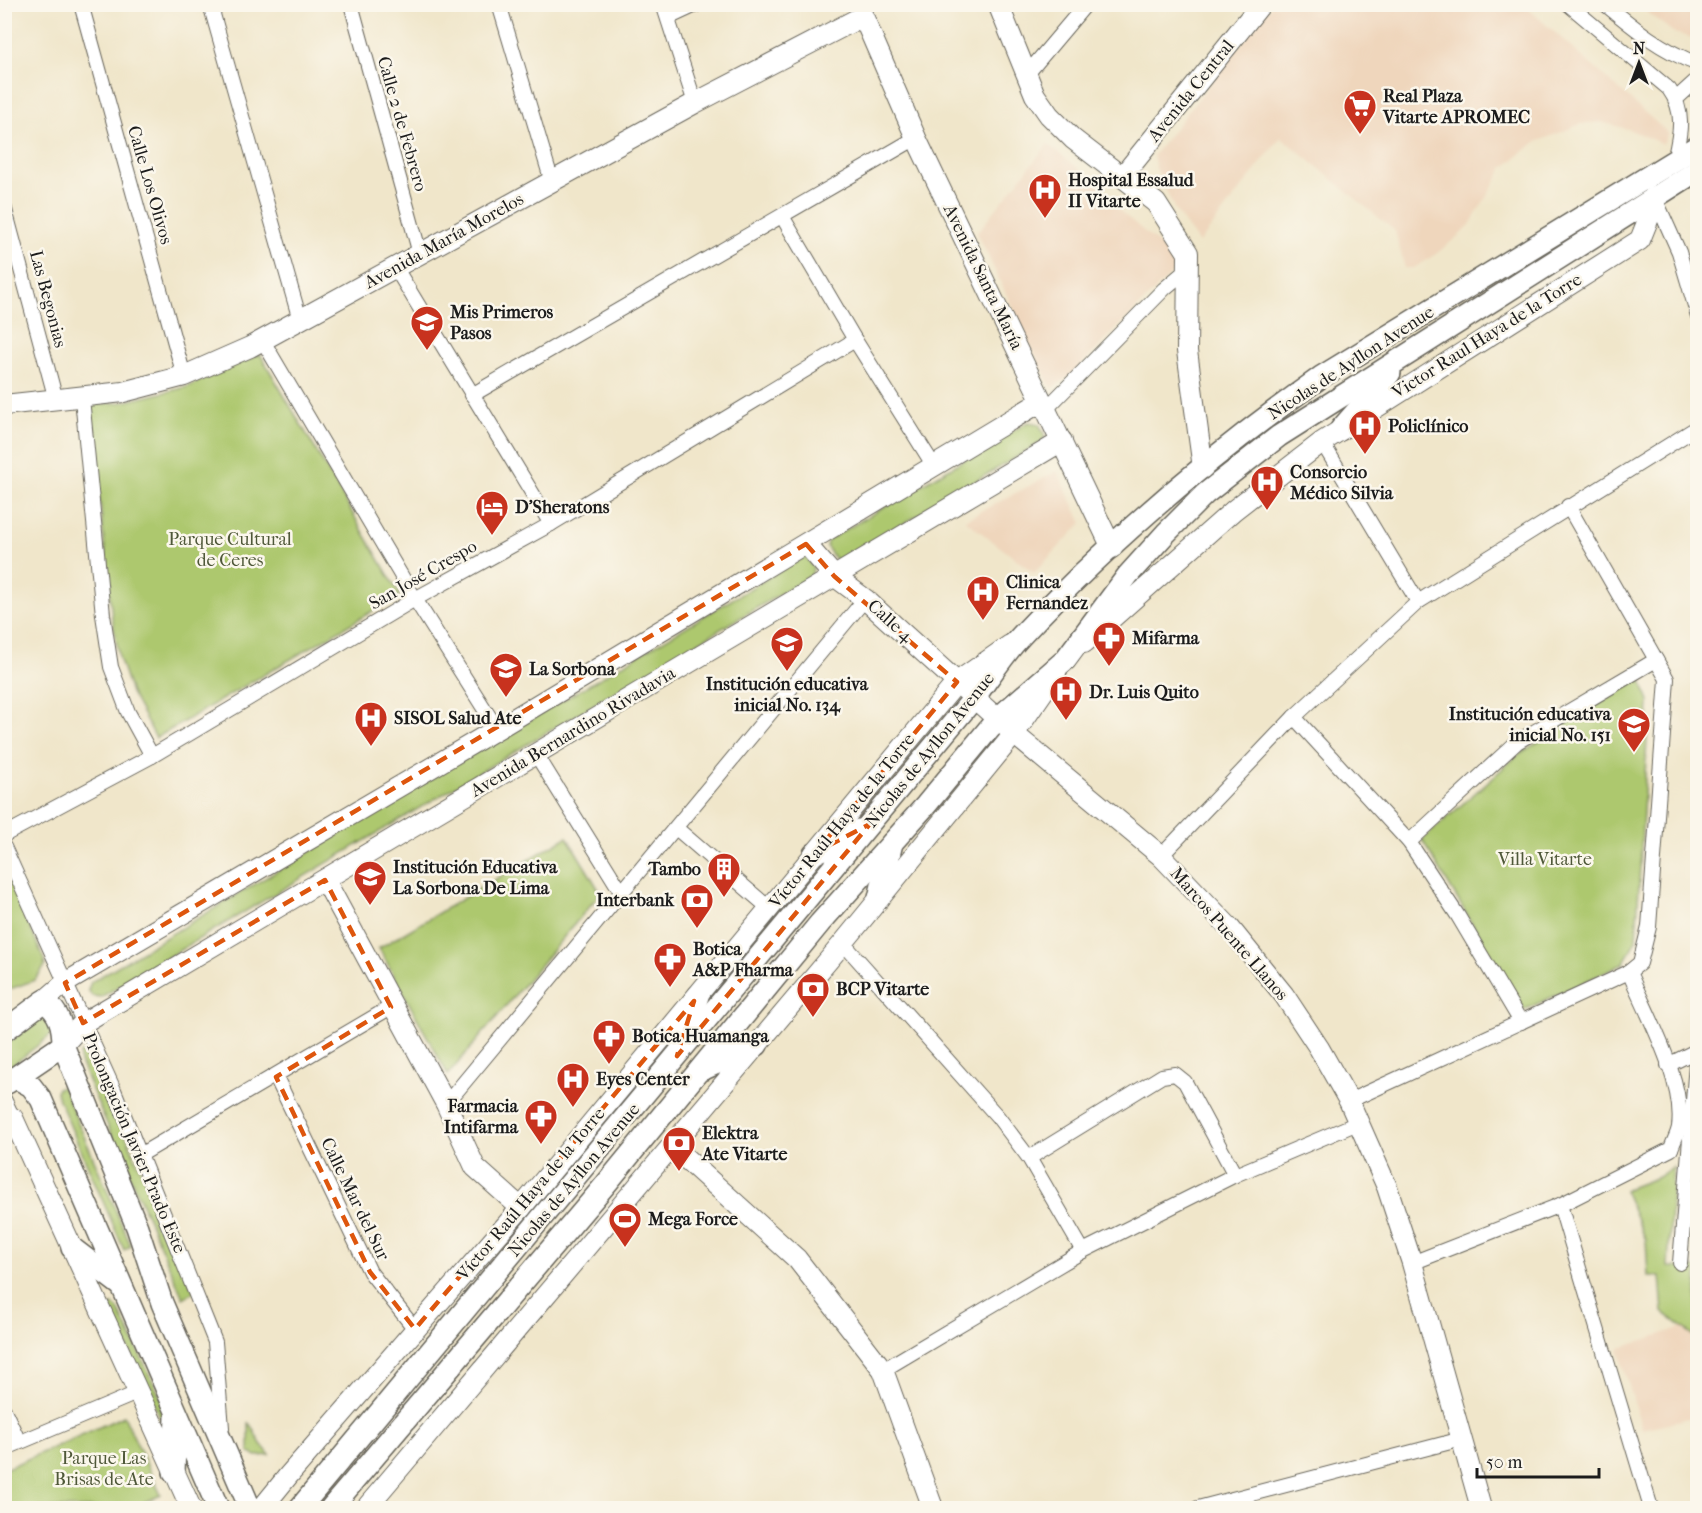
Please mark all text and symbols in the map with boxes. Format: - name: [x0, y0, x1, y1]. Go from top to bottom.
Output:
- north arrow: [1609, 33, 1669, 93]
- street label: Avenida Central: [1143, 36, 1239, 147]
- text: N: [1633, 39, 1646, 58]
- street label: Calle 2 de Febrero: [373, 54, 431, 194]
- place label: Real Plaza Vitarte APROMEC: [1382, 86, 1530, 128]
- supermarket icon: Real Plaza Vitarte APROMEC: [1342, 88, 1378, 135]
- street label: Calle Los Olivos: [123, 123, 177, 247]
- place label: Hospital Essalud II Vitarte: [1068, 170, 1195, 212]
- hospital icon: Hospital Essalud II Vitarte: [1027, 172, 1063, 219]
- street label: Avenida María Morelos: [360, 188, 528, 294]
- street label: Avenida Santa María: [938, 200, 1028, 354]
- street label: Las Begonias: [25, 248, 71, 350]
- street label: Victor Raul Haya de la Torre: [1388, 269, 1586, 404]
- street label: Nicolas de Ayllon Avenue: [1264, 301, 1438, 425]
- place label: Mis Primeros Pasos: [449, 302, 554, 344]
- school or university icon: Mis Primeros Pasos: [409, 304, 445, 351]
- hospital icon: Policlínico: [1347, 408, 1383, 455]
- place label: Policlínico: [1388, 416, 1469, 437]
- place label: Consorcio Médico Silvia: [1289, 462, 1394, 504]
- hospital icon: Consorcio Médico Silvia: [1249, 464, 1285, 511]
- hotel icon: D'Sheratons: [474, 489, 510, 536]
- place label: D'Sheratons: [515, 497, 610, 518]
- park label: Parque Cultural de Ceres: [168, 529, 292, 571]
- street label: San José Crespo: [365, 536, 481, 614]
- place label: Clinica Fernandez: [1005, 572, 1088, 614]
- hospital icon: Clinica Fernandez: [965, 574, 1001, 621]
- street label: Calle 4: [863, 595, 917, 647]
- pharmacy icon: Mifarma: [1091, 620, 1127, 667]
- school or university icon: Institución educativa inicial No. 134: [769, 625, 805, 672]
- place label: Mifarma: [1131, 628, 1200, 649]
- school or university icon: La Sorbona: [488, 651, 524, 698]
- place label: La Sorbona: [529, 659, 616, 680]
- street label: Avenida Bernardino Rivadavia: [466, 662, 680, 802]
- street label: Nicolas de Ayllon Avenue: [861, 668, 999, 832]
- place label: Institución educativa inicial No. 134: [706, 674, 869, 716]
- hospital icon: Dr. Luis Quito: [1048, 674, 1084, 721]
- place label: Dr. Luis Quito: [1089, 682, 1199, 703]
- hospital icon: SISOL Salud Ate: [353, 700, 389, 747]
- place label: Institución educativa inicial No. 151: [1449, 704, 1612, 746]
- school or university icon: Institución educativa inicial No. 151: [1616, 706, 1652, 753]
- place label: SISOL Salud Ate: [394, 708, 522, 729]
- street label: Víctor Raúl Haya de la Torre: [764, 729, 919, 914]
- park label: Villa Vitarte: [1497, 849, 1592, 870]
- building icon: Tambo: [706, 851, 742, 898]
- place label: Institución Educativa La Sorbona De Lima: [393, 857, 558, 899]
- school or university icon: Institución Educativa La Sorbona De Lima: [352, 859, 388, 906]
- place label: Tambo: [648, 859, 701, 880]
- street label: Marcos Puente Llanos: [1165, 863, 1293, 1005]
- bank icon: Interbank: [679, 882, 715, 929]
- place label: Interbank: [596, 890, 675, 911]
- place label: Botica A&P Fharma: [692, 939, 794, 981]
- pharmacy icon: Botica A&P Fharma: [652, 941, 688, 988]
- bank icon: BCP Vitarte: [795, 971, 831, 1018]
- place label: BCP Vitarte: [836, 979, 929, 1000]
- pharmacy icon: Botica Huamanga: [591, 1018, 627, 1065]
- place label: Botica Huamanga: [632, 1026, 769, 1047]
- street label: Prolongación Javier Prado Este: [78, 1030, 190, 1257]
- hospital icon: Eyes Center: [555, 1061, 591, 1108]
- place label: Eyes Center: [596, 1069, 690, 1090]
- place label: Farmacia Intifarma: [444, 1096, 519, 1138]
- pharmacy icon: Farmacia Intifarma: [523, 1098, 559, 1145]
- street label: Nicolas de Ayllon Avenue: [504, 1099, 644, 1261]
- street label: Víctor Raúl Haya de la Torre: [452, 1103, 610, 1285]
- place label: Elektra Ate Vitarte: [701, 1123, 788, 1165]
- bank icon: Elektra Ate Vitarte: [661, 1125, 697, 1172]
- street label: Calle Mar del Sur: [316, 1134, 394, 1264]
- sports icon: Mega Force: [607, 1201, 643, 1248]
- place label: Mega Force: [647, 1209, 738, 1230]
- scale bar: [1477, 1441, 1598, 1479]
- park label: Parque Las Brisas de Ate: [54, 1448, 154, 1490]
- text: 50 m: [1486, 1452, 1523, 1473]

